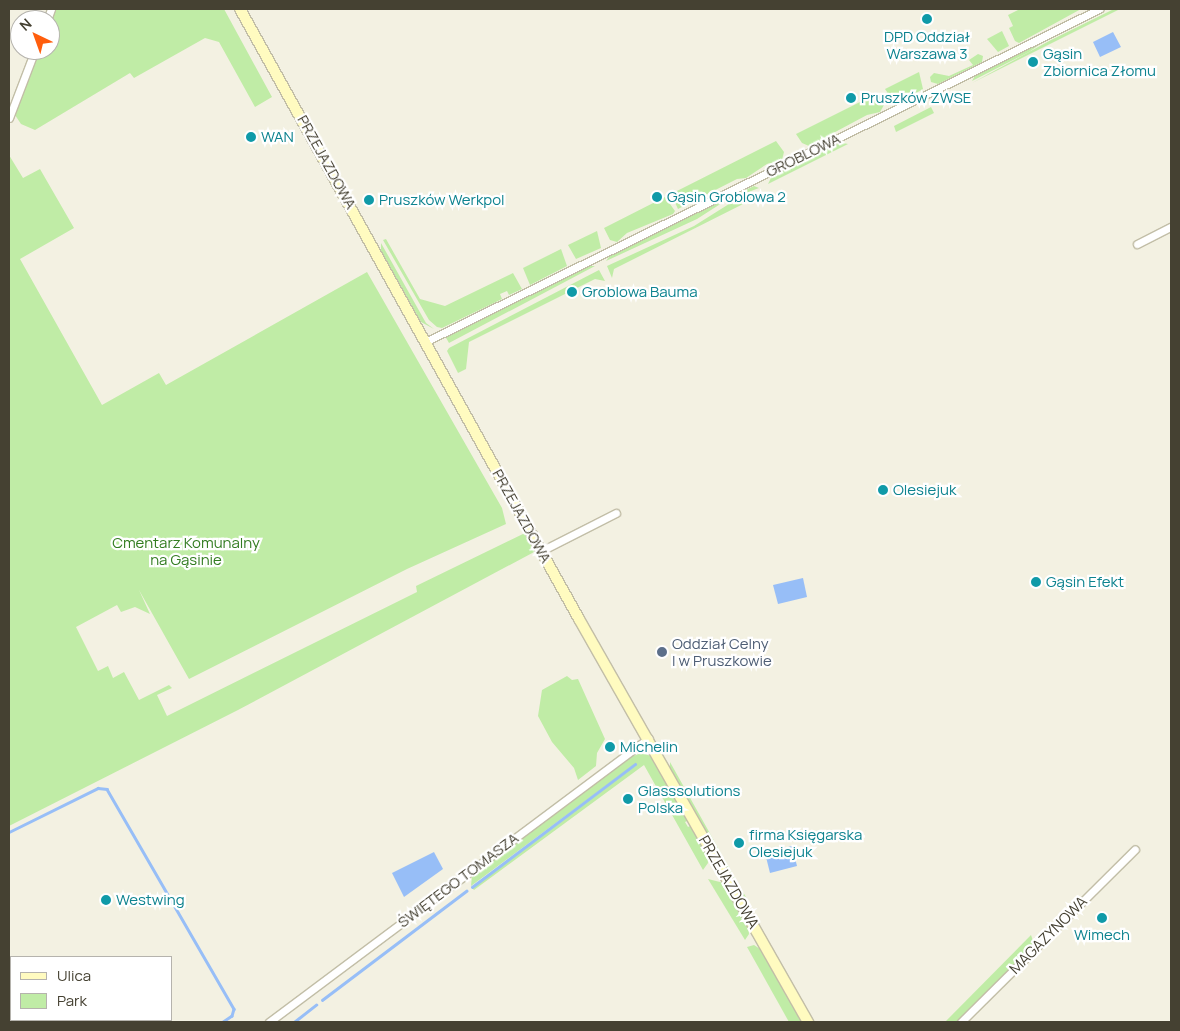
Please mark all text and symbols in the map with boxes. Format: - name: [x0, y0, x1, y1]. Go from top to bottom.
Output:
- north arrow: [10, 10, 60, 60]
- marker: DPD Oddział Warszawa 3: [921, 13, 933, 25]
- text: N: [15, 14, 35, 35]
- place label: DPD Oddział Warszawa 3: [884, 27, 970, 62]
- place label: Gąsin Zbiornica Złomu: [1043, 44, 1156, 79]
- marker: Gąsin Zbiornica Złomu: [1027, 56, 1039, 68]
- place label: Pruszków ZWSE: [861, 89, 971, 107]
- marker: Pruszków ZWSE: [845, 92, 857, 104]
- street label: PRZEJAZDOWA: [294, 112, 360, 212]
- place label: WAN: [261, 128, 294, 146]
- street label: GROBLOWA: [763, 129, 843, 181]
- marker: WAN: [245, 131, 257, 143]
- place label: Gąsin Groblowa 2: [667, 188, 786, 206]
- place label: Pruszków Werkpol: [379, 191, 505, 209]
- marker: Gąsin Groblowa 2: [651, 191, 663, 203]
- marker: Pruszków Werkpol: [363, 194, 375, 206]
- place label: Groblowa Bauma: [582, 283, 698, 301]
- marker: Groblowa Bauma: [566, 286, 578, 298]
- street label: PRZEJAZDOWA: [489, 466, 555, 566]
- place label: Olesiejuk: [893, 481, 956, 499]
- marker: Olesiejuk: [877, 484, 889, 496]
- park label: Cmentarz Komunalny na Gąsinie: [112, 533, 260, 568]
- place label: Gąsin Efekt: [1046, 573, 1124, 591]
- marker: Gąsin Efekt: [1030, 576, 1042, 588]
- place label: Oddział Celny I w Pruszkowie: [672, 634, 772, 669]
- marker: Oddział Celny I w Pruszkowie: [656, 646, 668, 658]
- place label: Michelin: [620, 738, 678, 756]
- marker: Michelin: [604, 741, 616, 753]
- place label: Glasssolutions Polska: [638, 781, 740, 816]
- marker: Glasssolutions Polska: [622, 793, 634, 805]
- place label: firma Księgarska Olesiejuk: [749, 825, 862, 860]
- street label: ŚWIĘTEGO TOMASZA: [394, 829, 522, 931]
- street label: PRZEJAZDOWA: [695, 832, 763, 932]
- marker: firma Księgarska Olesiejuk: [733, 837, 745, 849]
- place label: Westwing: [116, 891, 185, 909]
- street label: MAGAZYNOWA: [1005, 892, 1091, 978]
- marker: Westwing: [100, 894, 112, 906]
- marker: Wimech: [1096, 912, 1108, 924]
- place label: Wimech: [1074, 926, 1130, 944]
- legend: [10, 956, 172, 1021]
- text: Ulica: [57, 965, 91, 986]
- text: Park: [57, 990, 87, 1011]

